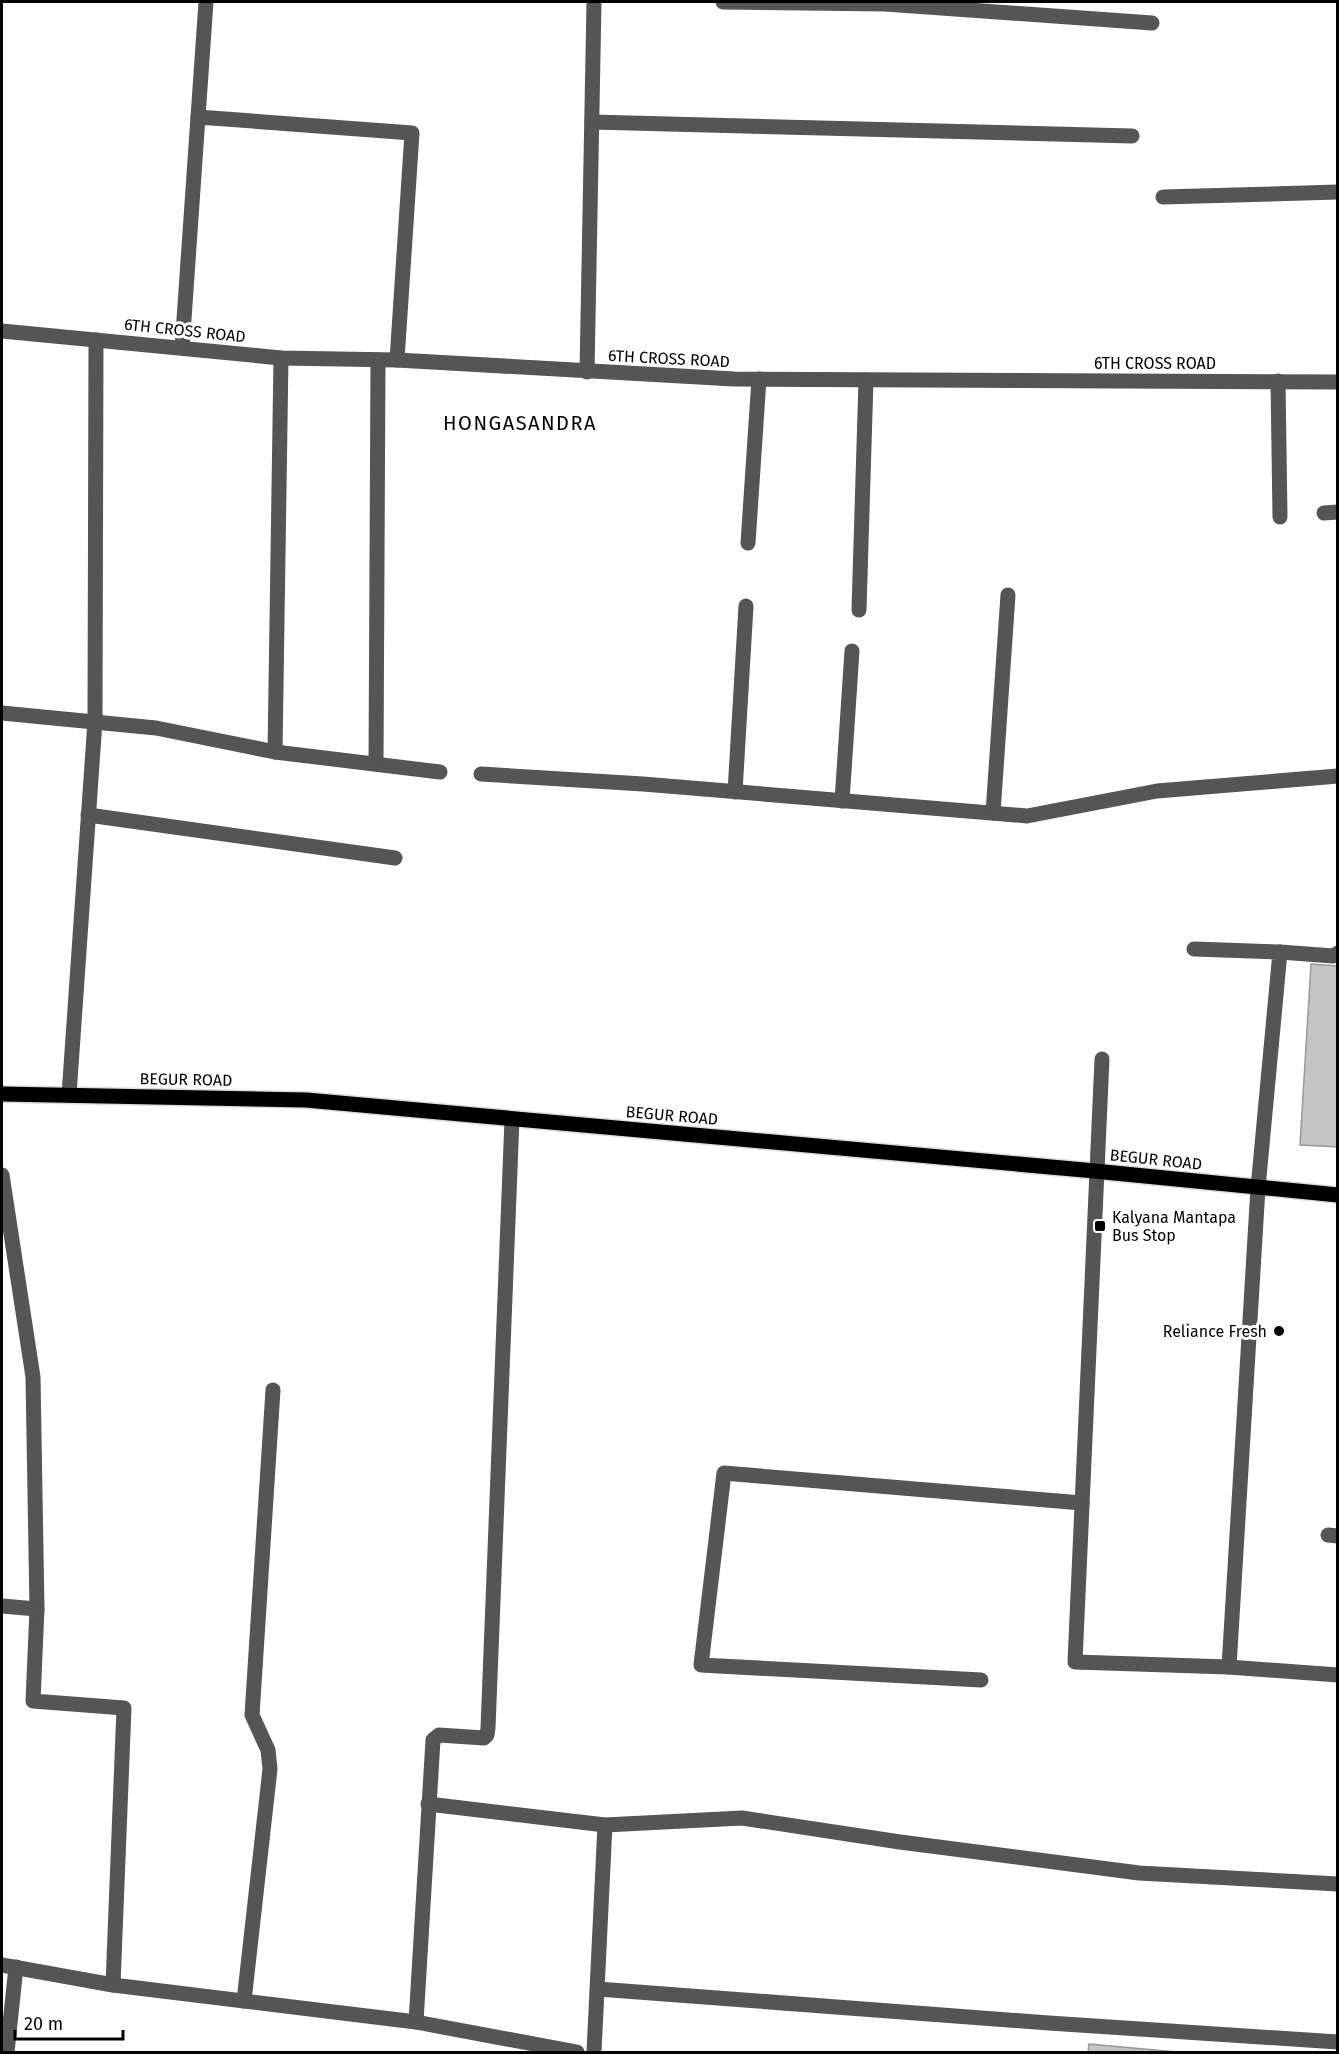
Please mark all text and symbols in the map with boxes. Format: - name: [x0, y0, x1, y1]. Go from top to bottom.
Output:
- street label: 6TH CROSS ROAD: [123, 315, 247, 346]
- street label: 6TH CROSS ROAD: [608, 346, 730, 371]
- street label: 6TH CROSS ROAD: [1094, 354, 1216, 373]
- district label: HONGASANDRA: [443, 411, 597, 435]
- street label: BEGUR ROAD: [140, 1069, 232, 1090]
- street label: BEGUR ROAD: [625, 1102, 719, 1129]
- street label: BEGUR ROAD: [1109, 1145, 1203, 1174]
- place label: Kalyana Mantapa Bus Stop: [1112, 1208, 1236, 1245]
- marker: Kalyana Mantapa Bus Stop: [1093, 1219, 1107, 1233]
- place label: Reliance Fresh: [1163, 1322, 1267, 1341]
- marker: Reliance Fresh: [1272, 1324, 1286, 1338]
- scale bar: [15, 2003, 123, 2041]
- text: 20 m: [24, 2013, 63, 2035]

